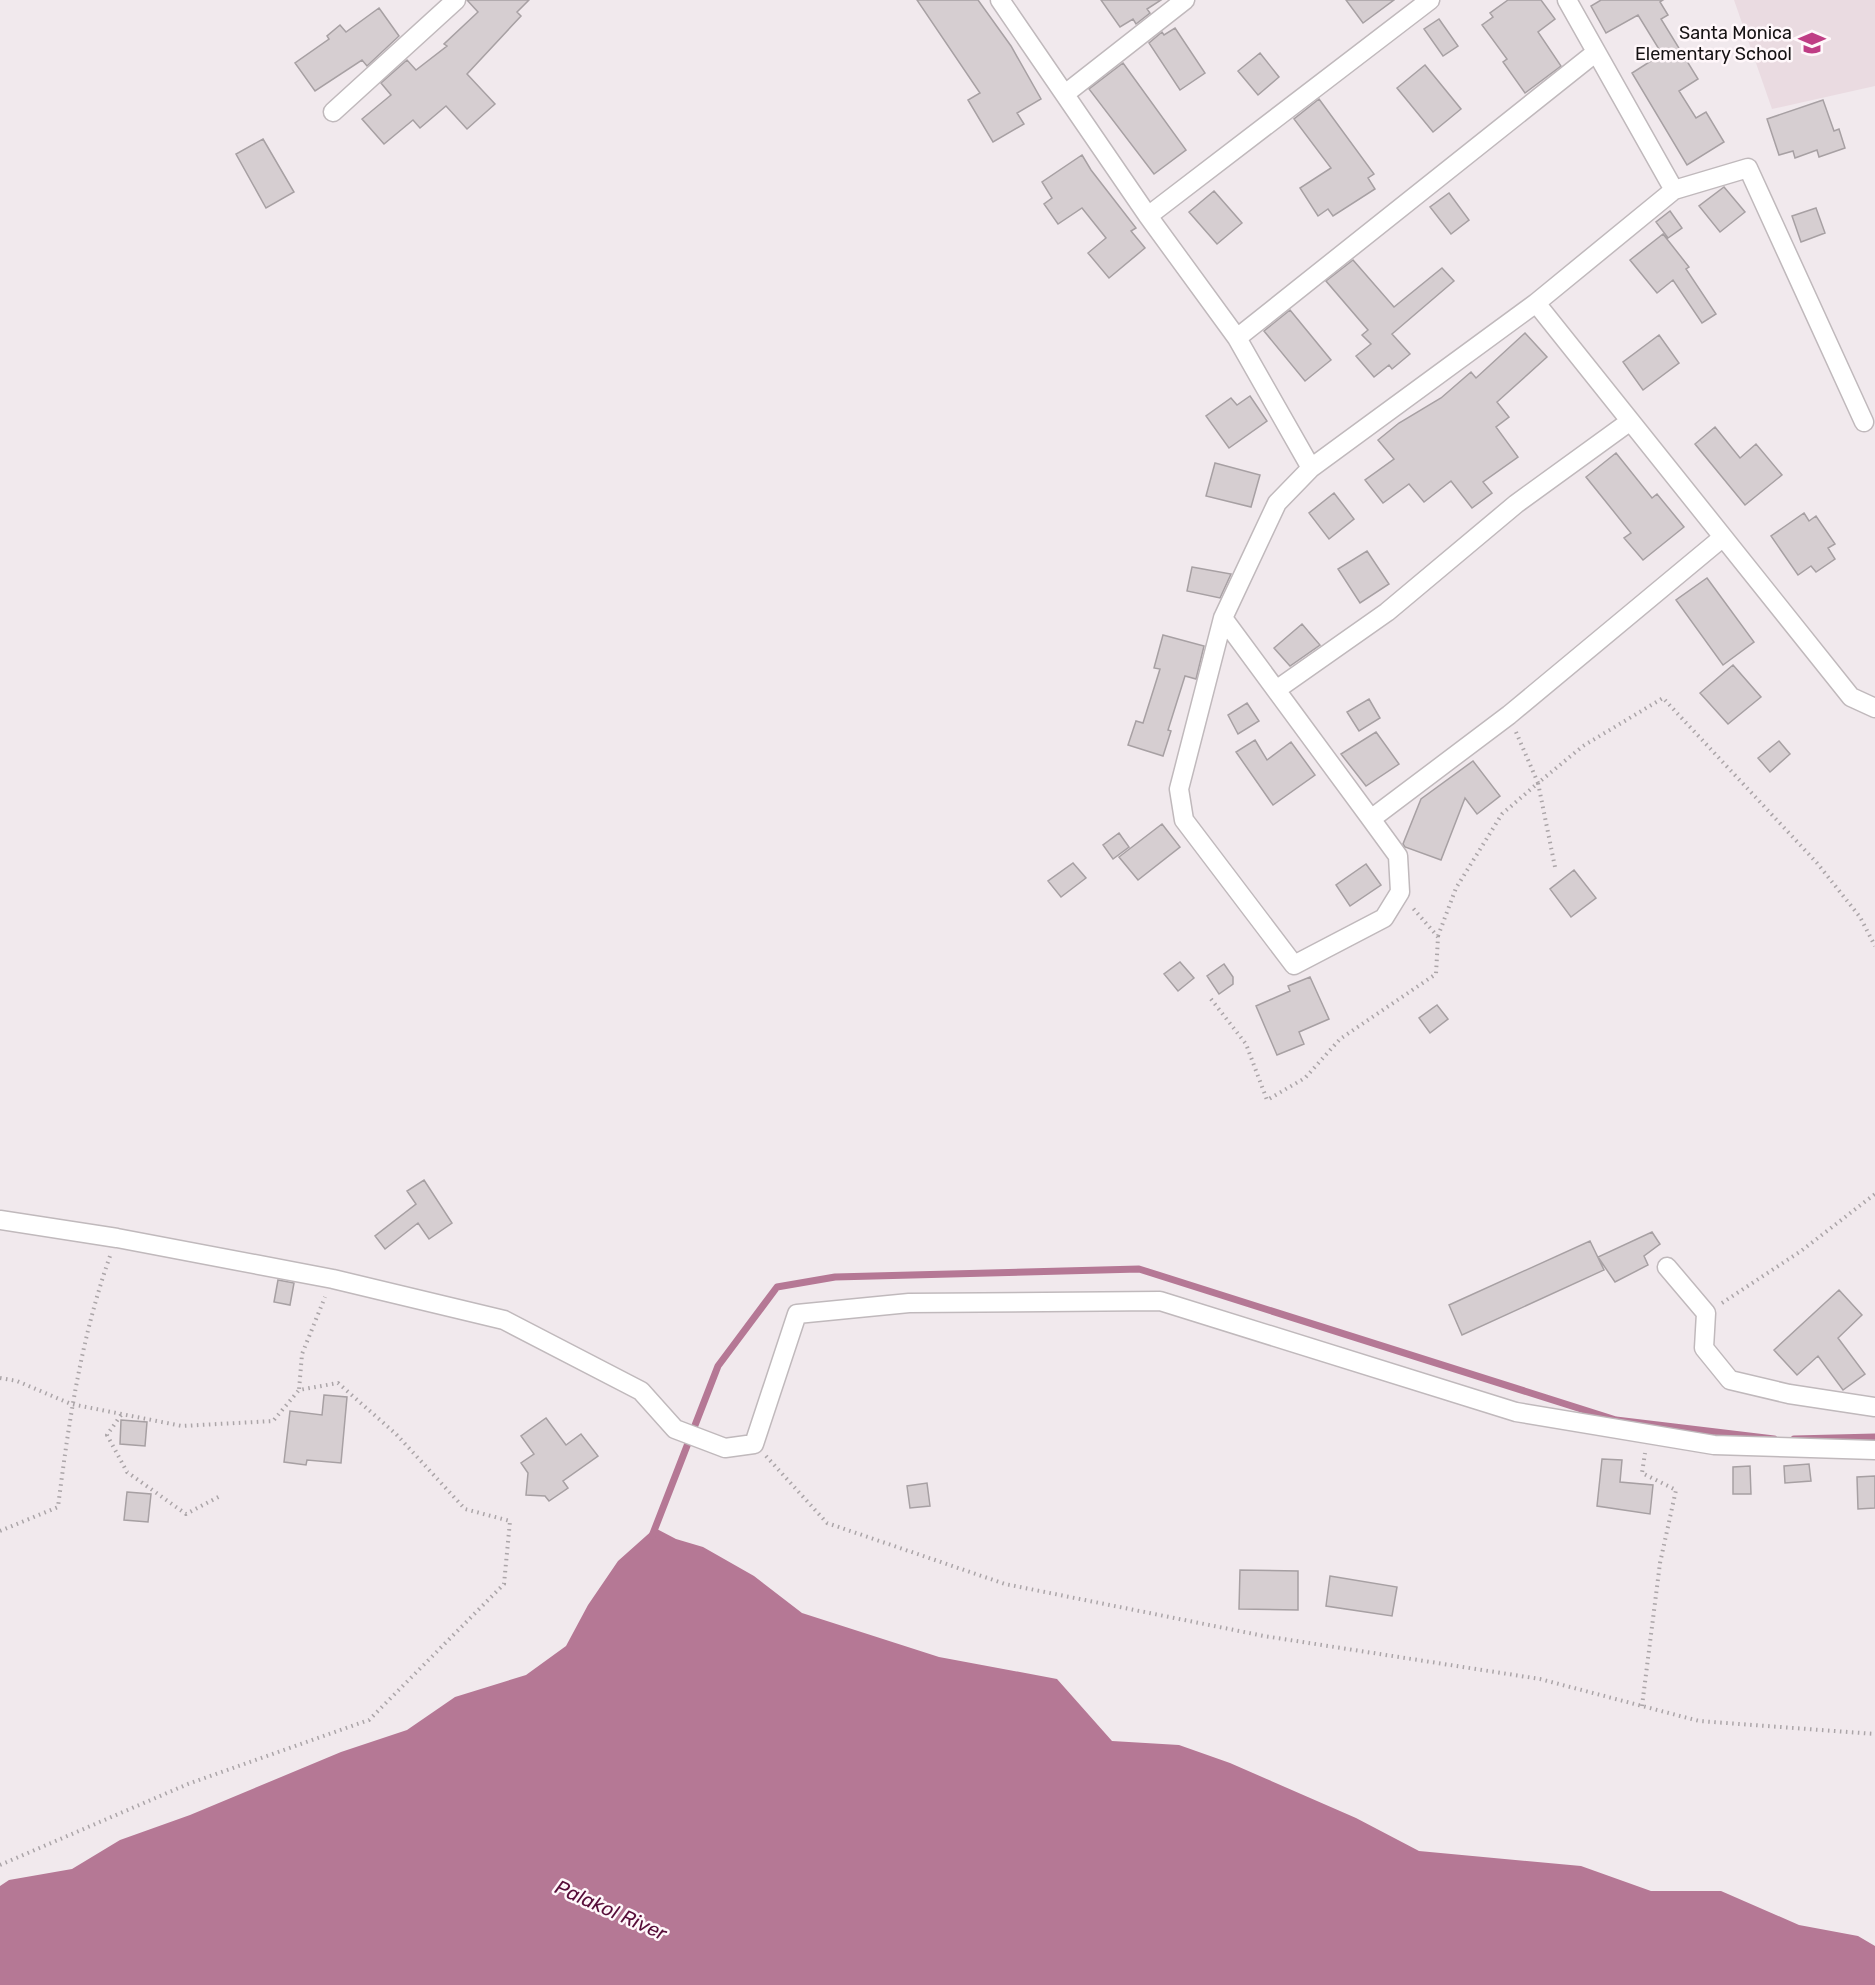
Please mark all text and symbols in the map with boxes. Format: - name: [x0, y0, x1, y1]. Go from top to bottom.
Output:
- place label: Santa Monica Elementary School: [1635, 22, 1792, 65]
- school or university icon: Santa Monica Elementary School: [1797, 28, 1827, 58]
- water label: Palakol River: [551, 1875, 672, 1946]

